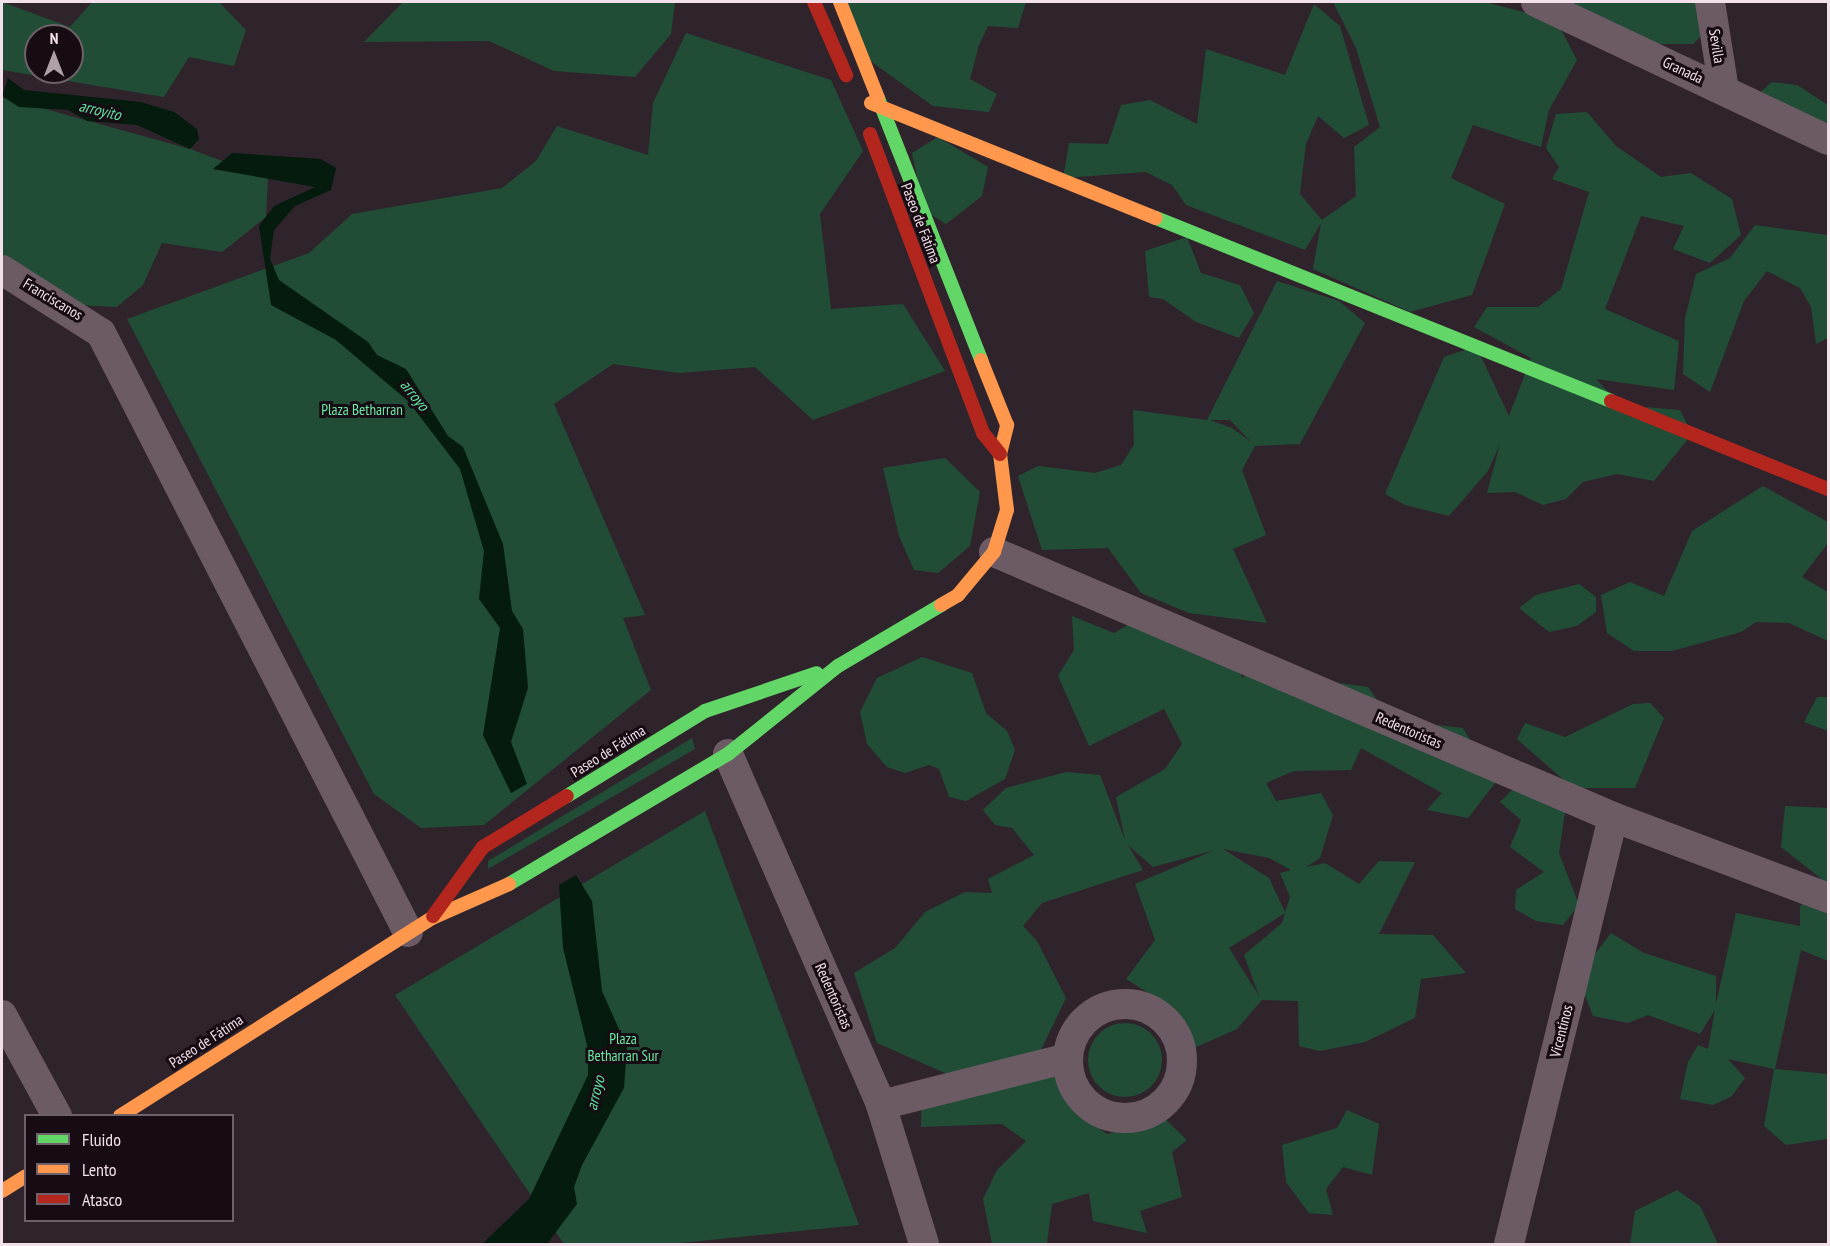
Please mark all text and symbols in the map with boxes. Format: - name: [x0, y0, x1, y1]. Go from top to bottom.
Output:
- north arrow: [24, 24, 84, 84]
- text: N: [50, 28, 58, 48]
- street label: Sevilla: [1705, 28, 1729, 64]
- street label: Granada: [1660, 53, 1706, 87]
- water label: arroyito: [77, 96, 123, 124]
- street label: Paseo de Fátima: [897, 180, 945, 266]
- street label: Franciscanos: [20, 274, 86, 324]
- water label: arroyo: [397, 375, 433, 415]
- park label: Plaza Betharran: [321, 401, 403, 419]
- street label: Redentoristas: [1373, 708, 1445, 752]
- street label: Paseo de Fátima: [567, 721, 649, 781]
- street label: Redentoristas: [812, 960, 856, 1032]
- street label: Vicentinos: [1546, 1003, 1576, 1059]
- street label: Paseo de Fátima: [166, 1010, 246, 1072]
- park label: Plaza Betharran Sur: [587, 1029, 659, 1064]
- water label: arroyo: [581, 1074, 609, 1112]
- legend: [24, 1114, 234, 1222]
- text: Fluido: [82, 1128, 121, 1151]
- text: Lento: [82, 1158, 117, 1181]
- text: Atasco: [82, 1188, 122, 1211]

